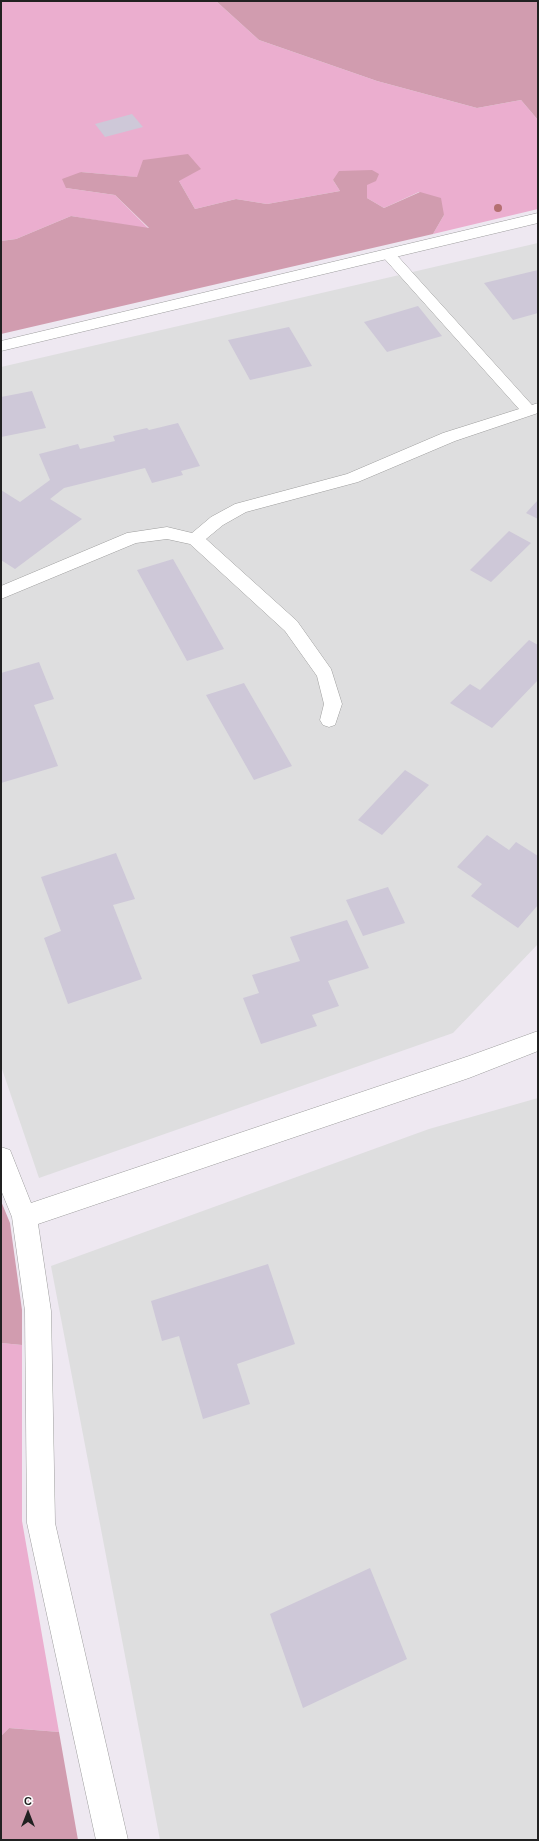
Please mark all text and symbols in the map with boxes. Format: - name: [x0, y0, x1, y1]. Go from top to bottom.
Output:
- north arrow: [8, 1793, 48, 1833]
- text: С: [24, 1795, 32, 1807]

